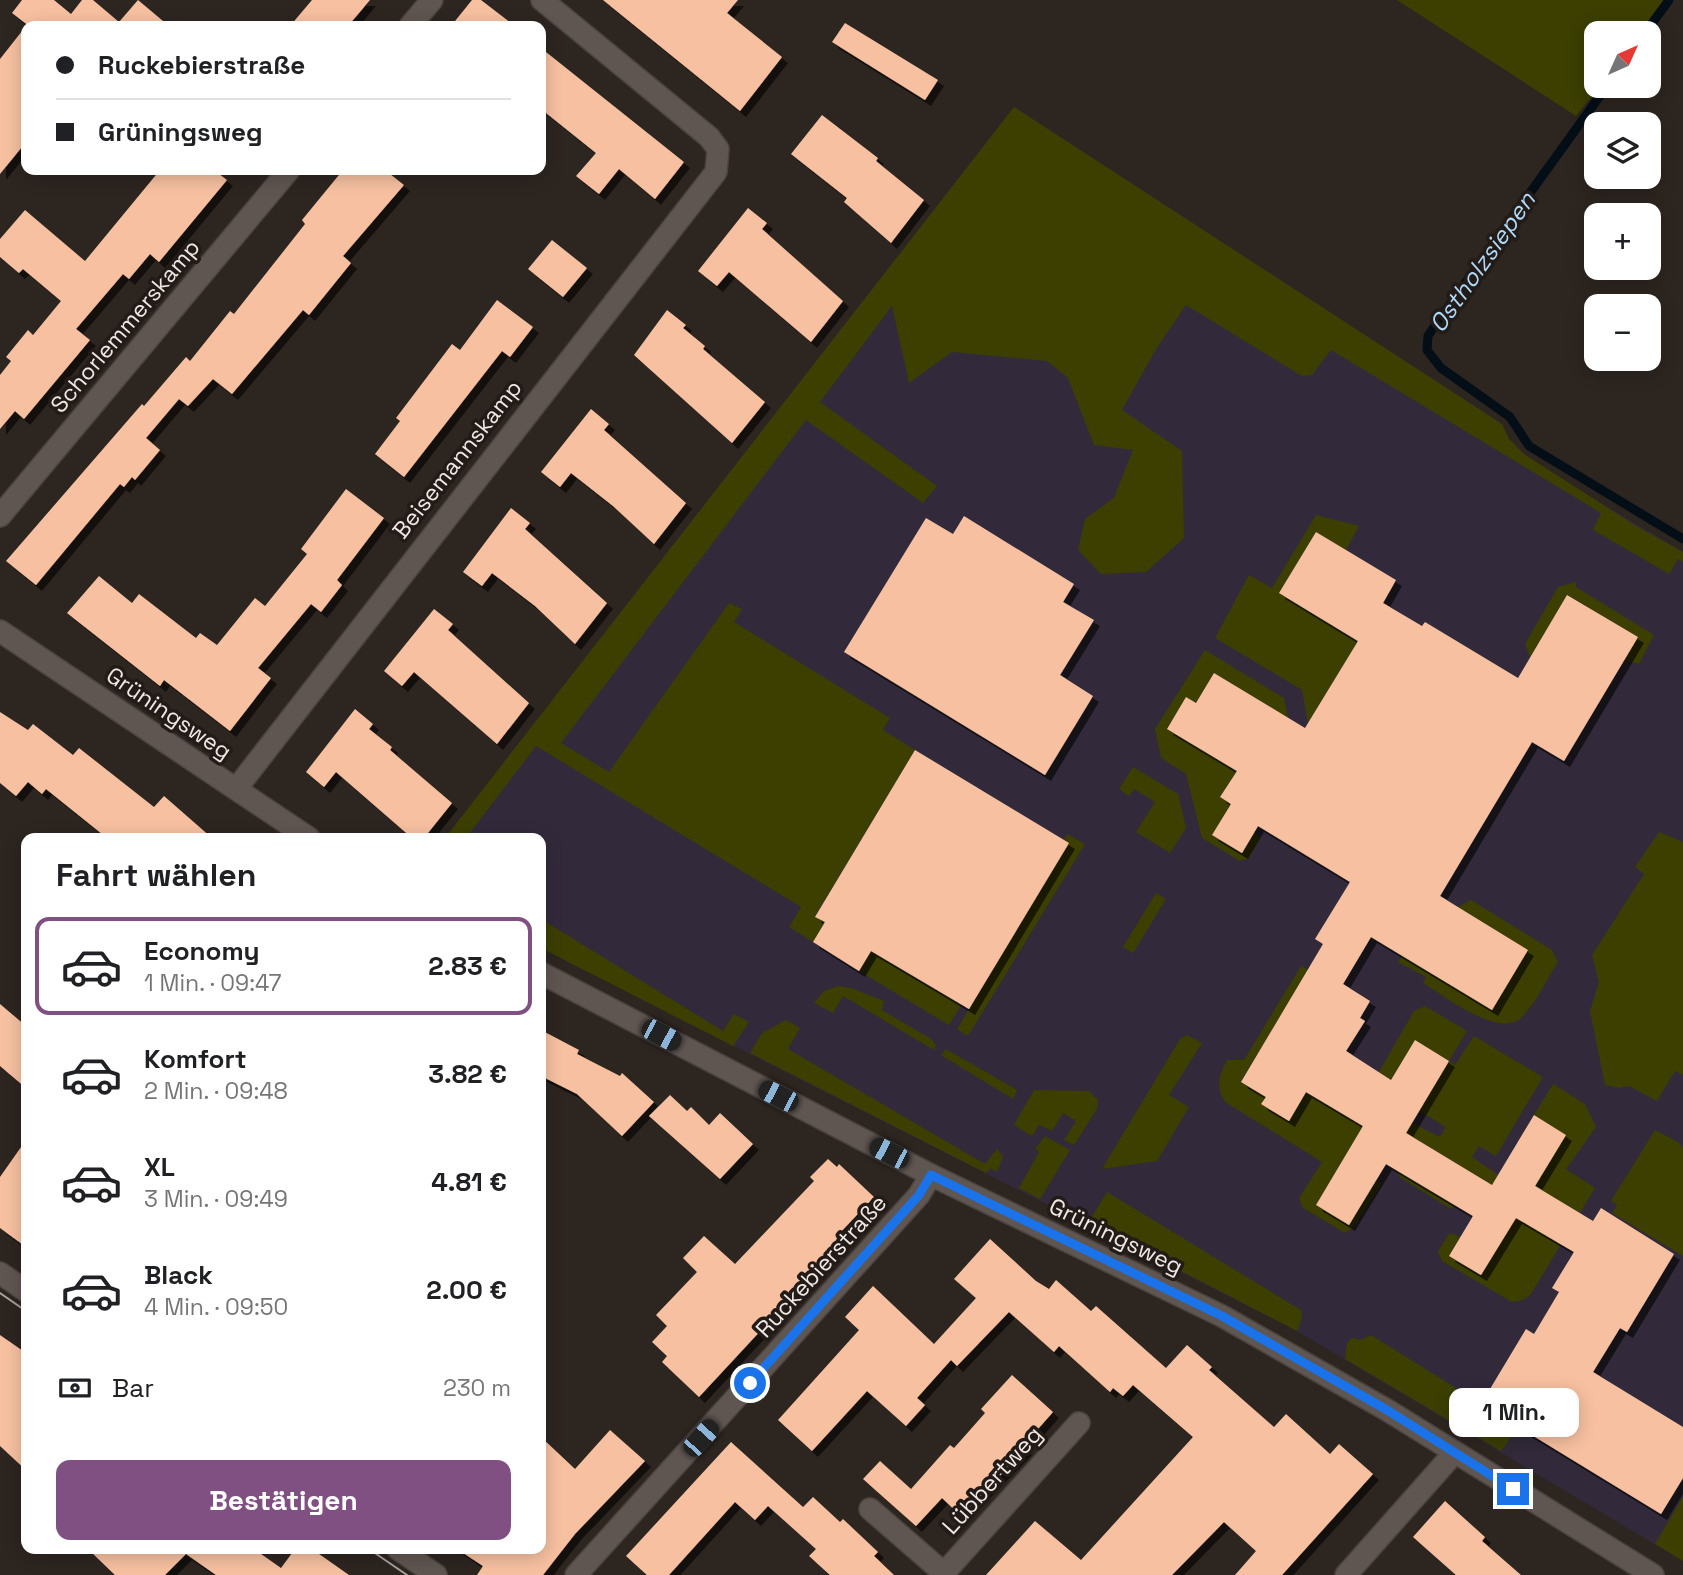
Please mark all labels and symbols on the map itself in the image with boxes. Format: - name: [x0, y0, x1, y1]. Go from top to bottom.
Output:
- north arrow: [1584, 21, 1661, 98]
- water label: Ostholzsiepen: [1422, 185, 1543, 338]
- street label: Schorlemmerskamp: [44, 233, 206, 419]
- street label: Beisemannskamp: [386, 374, 528, 544]
- street label: Grüningsweg: [100, 660, 238, 766]
- car: [638, 1016, 685, 1054]
- car: [755, 1077, 802, 1115]
- car: [866, 1134, 913, 1172]
- street label: Ruckebierstraße: [749, 1188, 893, 1344]
- street label: Grüningsweg: [1044, 1191, 1188, 1281]
- route start: [734, 1367, 766, 1399]
- callout: 1 Min.: [1448, 1388, 1578, 1436]
- car: [680, 1415, 723, 1461]
- street label: Lübbertweg: [935, 1420, 1049, 1540]
- route end: [1497, 1473, 1529, 1505]

